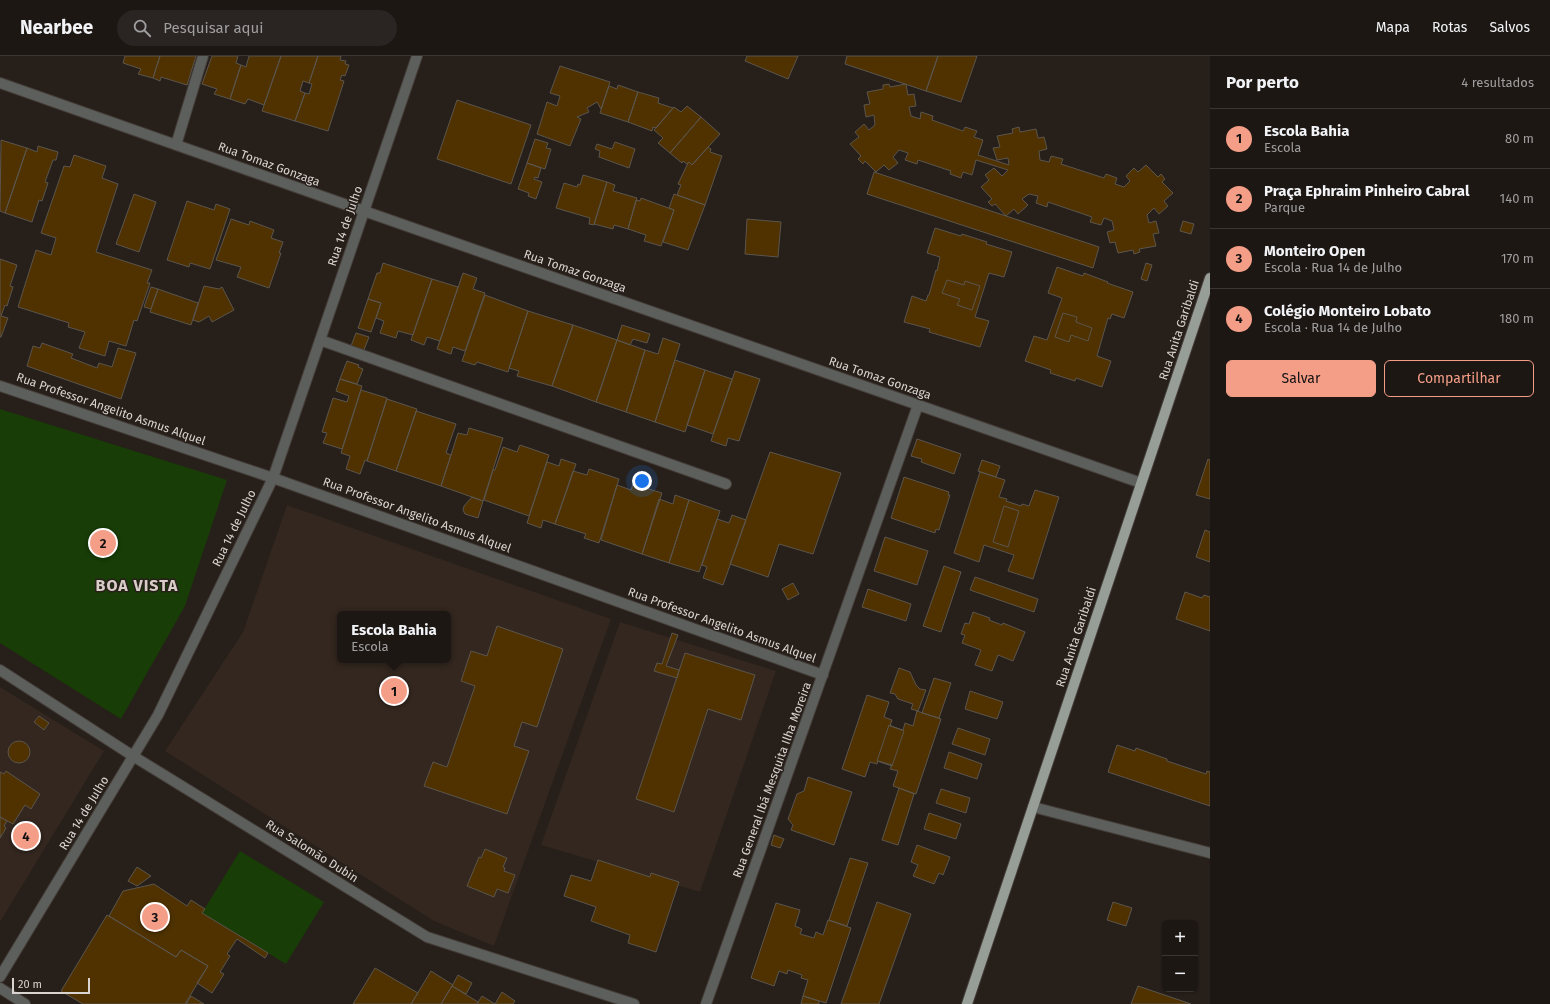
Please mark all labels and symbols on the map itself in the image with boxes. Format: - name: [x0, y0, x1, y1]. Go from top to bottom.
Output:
- street label: Rua Tomaz Gonzaga: [216, 139, 322, 189]
- street label: Rua 14 de Julho: [325, 184, 365, 268]
- street label: Rua Tomaz Gonzaga: [522, 247, 628, 295]
- street label: Rua Anita Garibaldi: [1156, 278, 1202, 382]
- street label: Rua Tomaz Gonzaga: [827, 354, 933, 402]
- street label: Rua Professor Angelito Asmus Alquel: [15, 370, 208, 448]
- your location: [632, 471, 652, 491]
- street label: Rua Professor Angelito Asmus Alquel: [321, 474, 513, 556]
- street label: Rua 14 de Julho: [209, 487, 259, 569]
- pin: 2: [90, 528, 116, 558]
- district label: BOA VISTA: [96, 576, 178, 595]
- street label: Rua Professor Angelito Asmus Alquel: [626, 584, 818, 666]
- street label: Rua Anita Garibaldi: [1053, 585, 1099, 689]
- pin: 1: [381, 676, 407, 706]
- street label: Rua General Ibá Mesquita Ilha Moreira: [730, 680, 814, 880]
- street label: Rua 14 de Julho: [56, 773, 112, 853]
- street label: Rua Salomão Dubin: [263, 817, 361, 885]
- pin: 4: [13, 821, 39, 851]
- pin: 3: [142, 902, 168, 932]
- scale bar: [12, 976, 90, 995]

